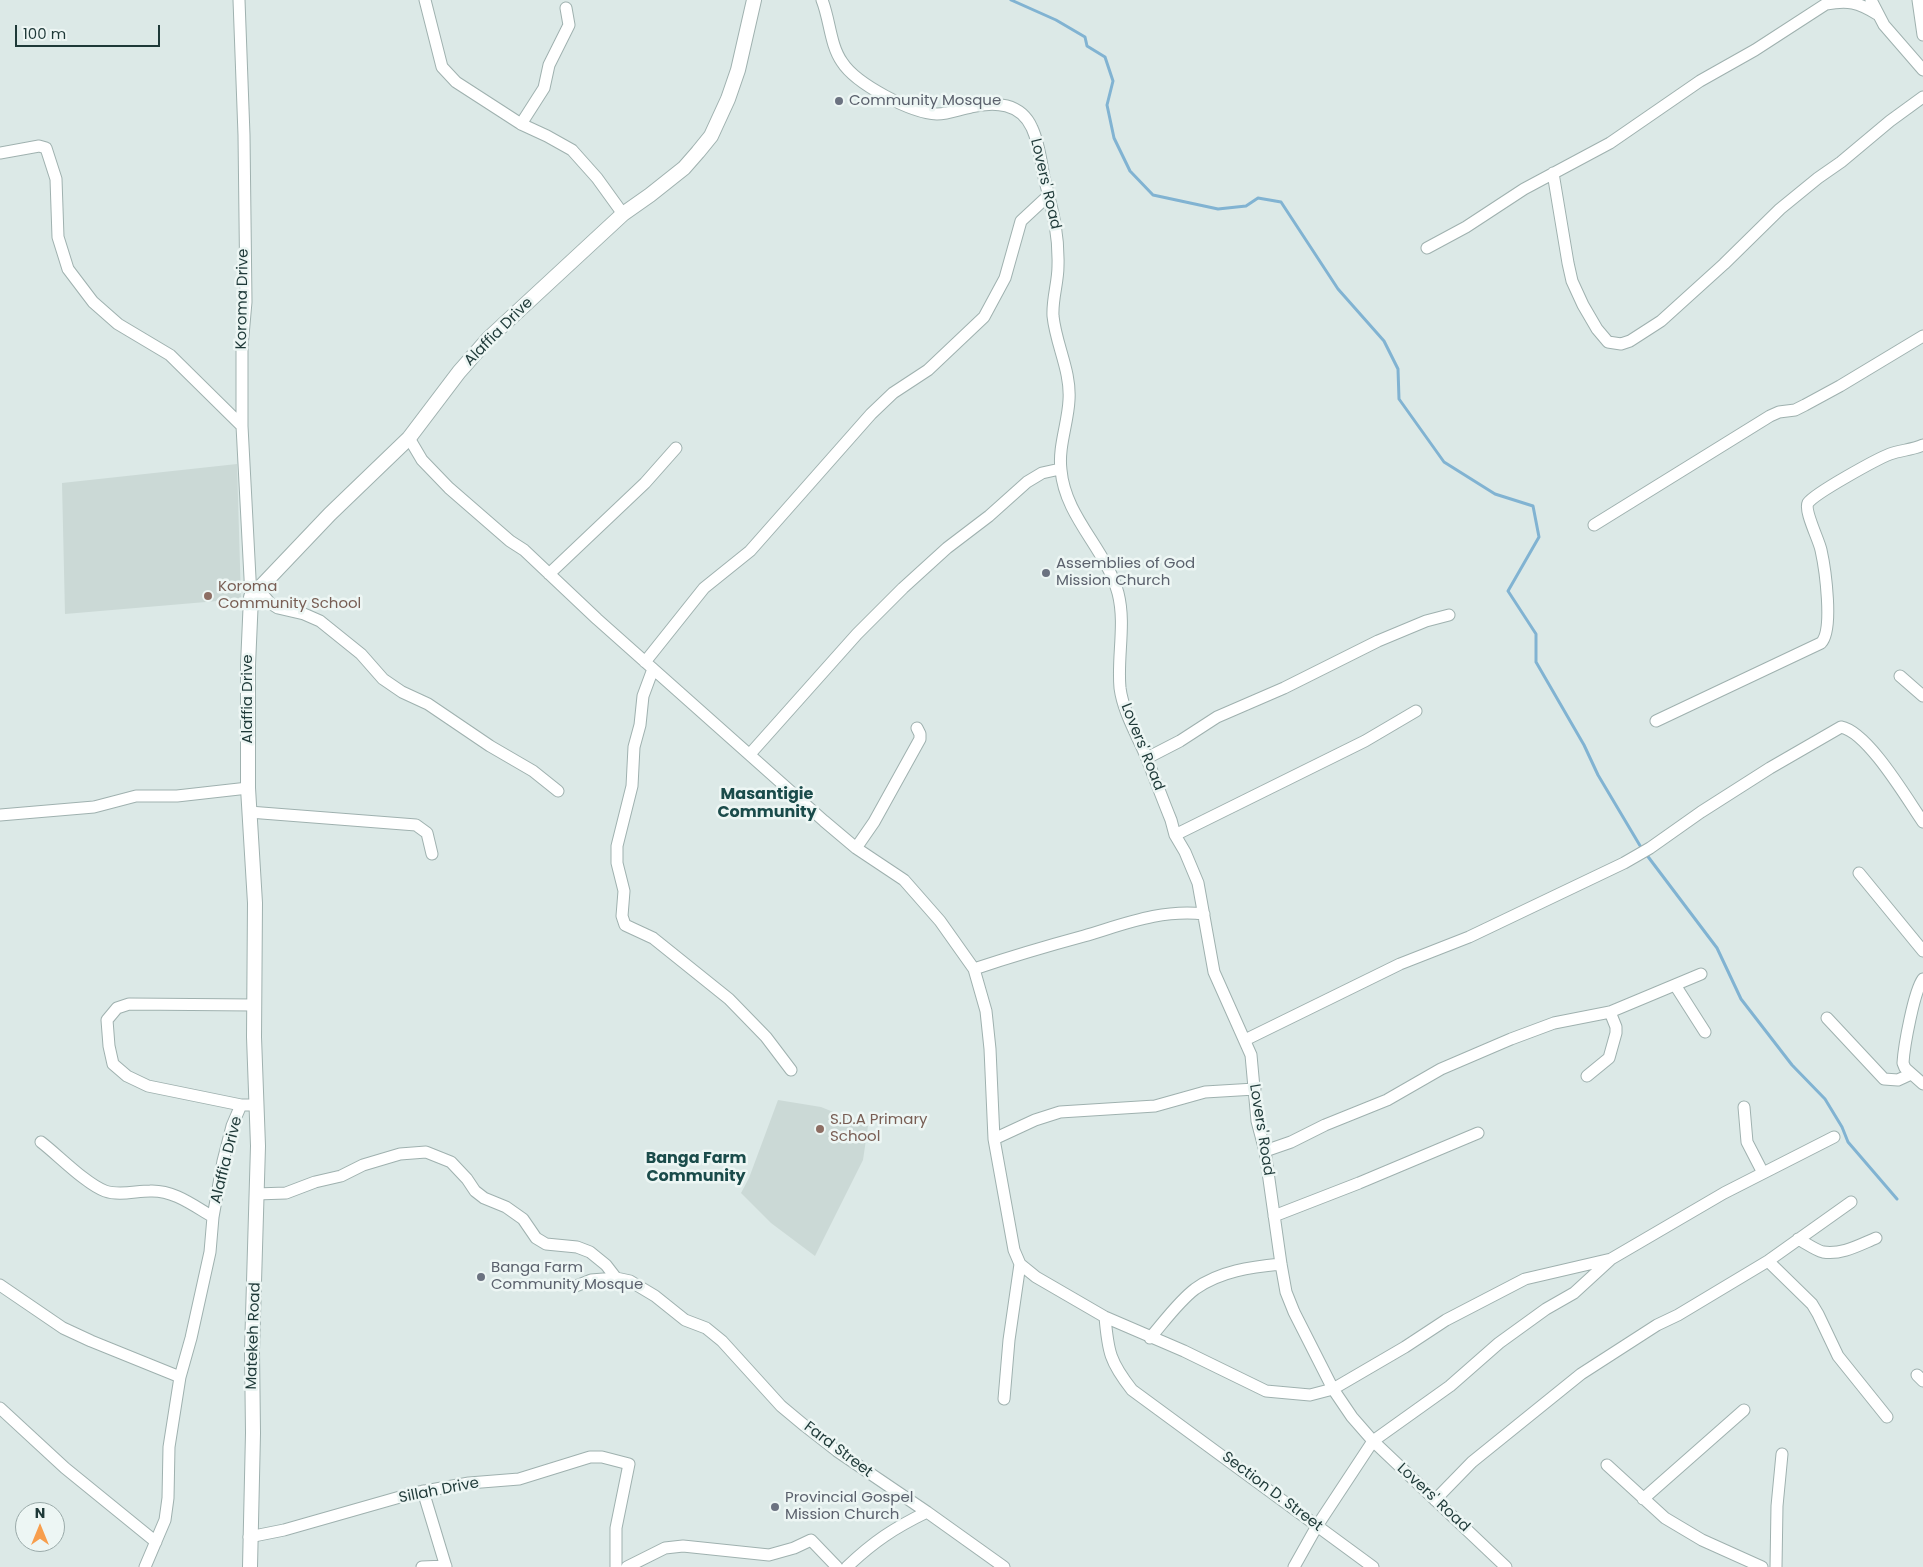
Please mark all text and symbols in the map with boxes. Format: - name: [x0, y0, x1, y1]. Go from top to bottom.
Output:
- scale bar: [18, 15, 162, 47]
- text: 100 m: [23, 23, 66, 44]
- place label: Community Mosque: [849, 92, 1001, 110]
- marker: Community Mosque: [833, 95, 845, 107]
- street label: Lovers' Road: [1026, 137, 1064, 231]
- street label: Koroma Drive: [233, 248, 253, 350]
- street label: Alaffia Drive: [461, 294, 537, 370]
- place label: Assemblies of God Mission Church: [1056, 555, 1195, 590]
- marker: Assemblies of God Mission Church: [1040, 567, 1052, 579]
- place label: Koroma Community School: [218, 578, 361, 613]
- marker: Koroma Community School: [202, 590, 214, 602]
- street label: Alaffia Drive: [239, 654, 257, 744]
- street label: Lovers' Road: [1116, 701, 1168, 793]
- district label: Masantigie Community: [717, 785, 817, 823]
- street label: Lovers' Road: [1245, 1083, 1277, 1177]
- place label: S.D.A Primary School: [830, 1111, 927, 1146]
- street label: Alaffia Drive: [207, 1115, 247, 1205]
- marker: S.D.A Primary School: [814, 1123, 826, 1135]
- district label: Banga Farm Community: [646, 1149, 746, 1187]
- place label: Banga Farm Community Mosque: [491, 1259, 643, 1294]
- marker: Banga Farm Community Mosque: [475, 1271, 487, 1283]
- street label: Matekeh Road: [243, 1282, 265, 1390]
- street label: Fard Street: [800, 1418, 876, 1482]
- street label: Section D. Street: [1218, 1448, 1326, 1536]
- street label: Lovers' Road: [1393, 1460, 1473, 1536]
- street label: Sillah Drive: [397, 1474, 481, 1508]
- place label: Provincial Gospel Mission Church: [785, 1489, 913, 1524]
- marker: Provincial Gospel Mission Church: [769, 1501, 781, 1513]
- north arrow: [15, 1502, 65, 1552]
- text: N: [35, 1503, 45, 1523]

